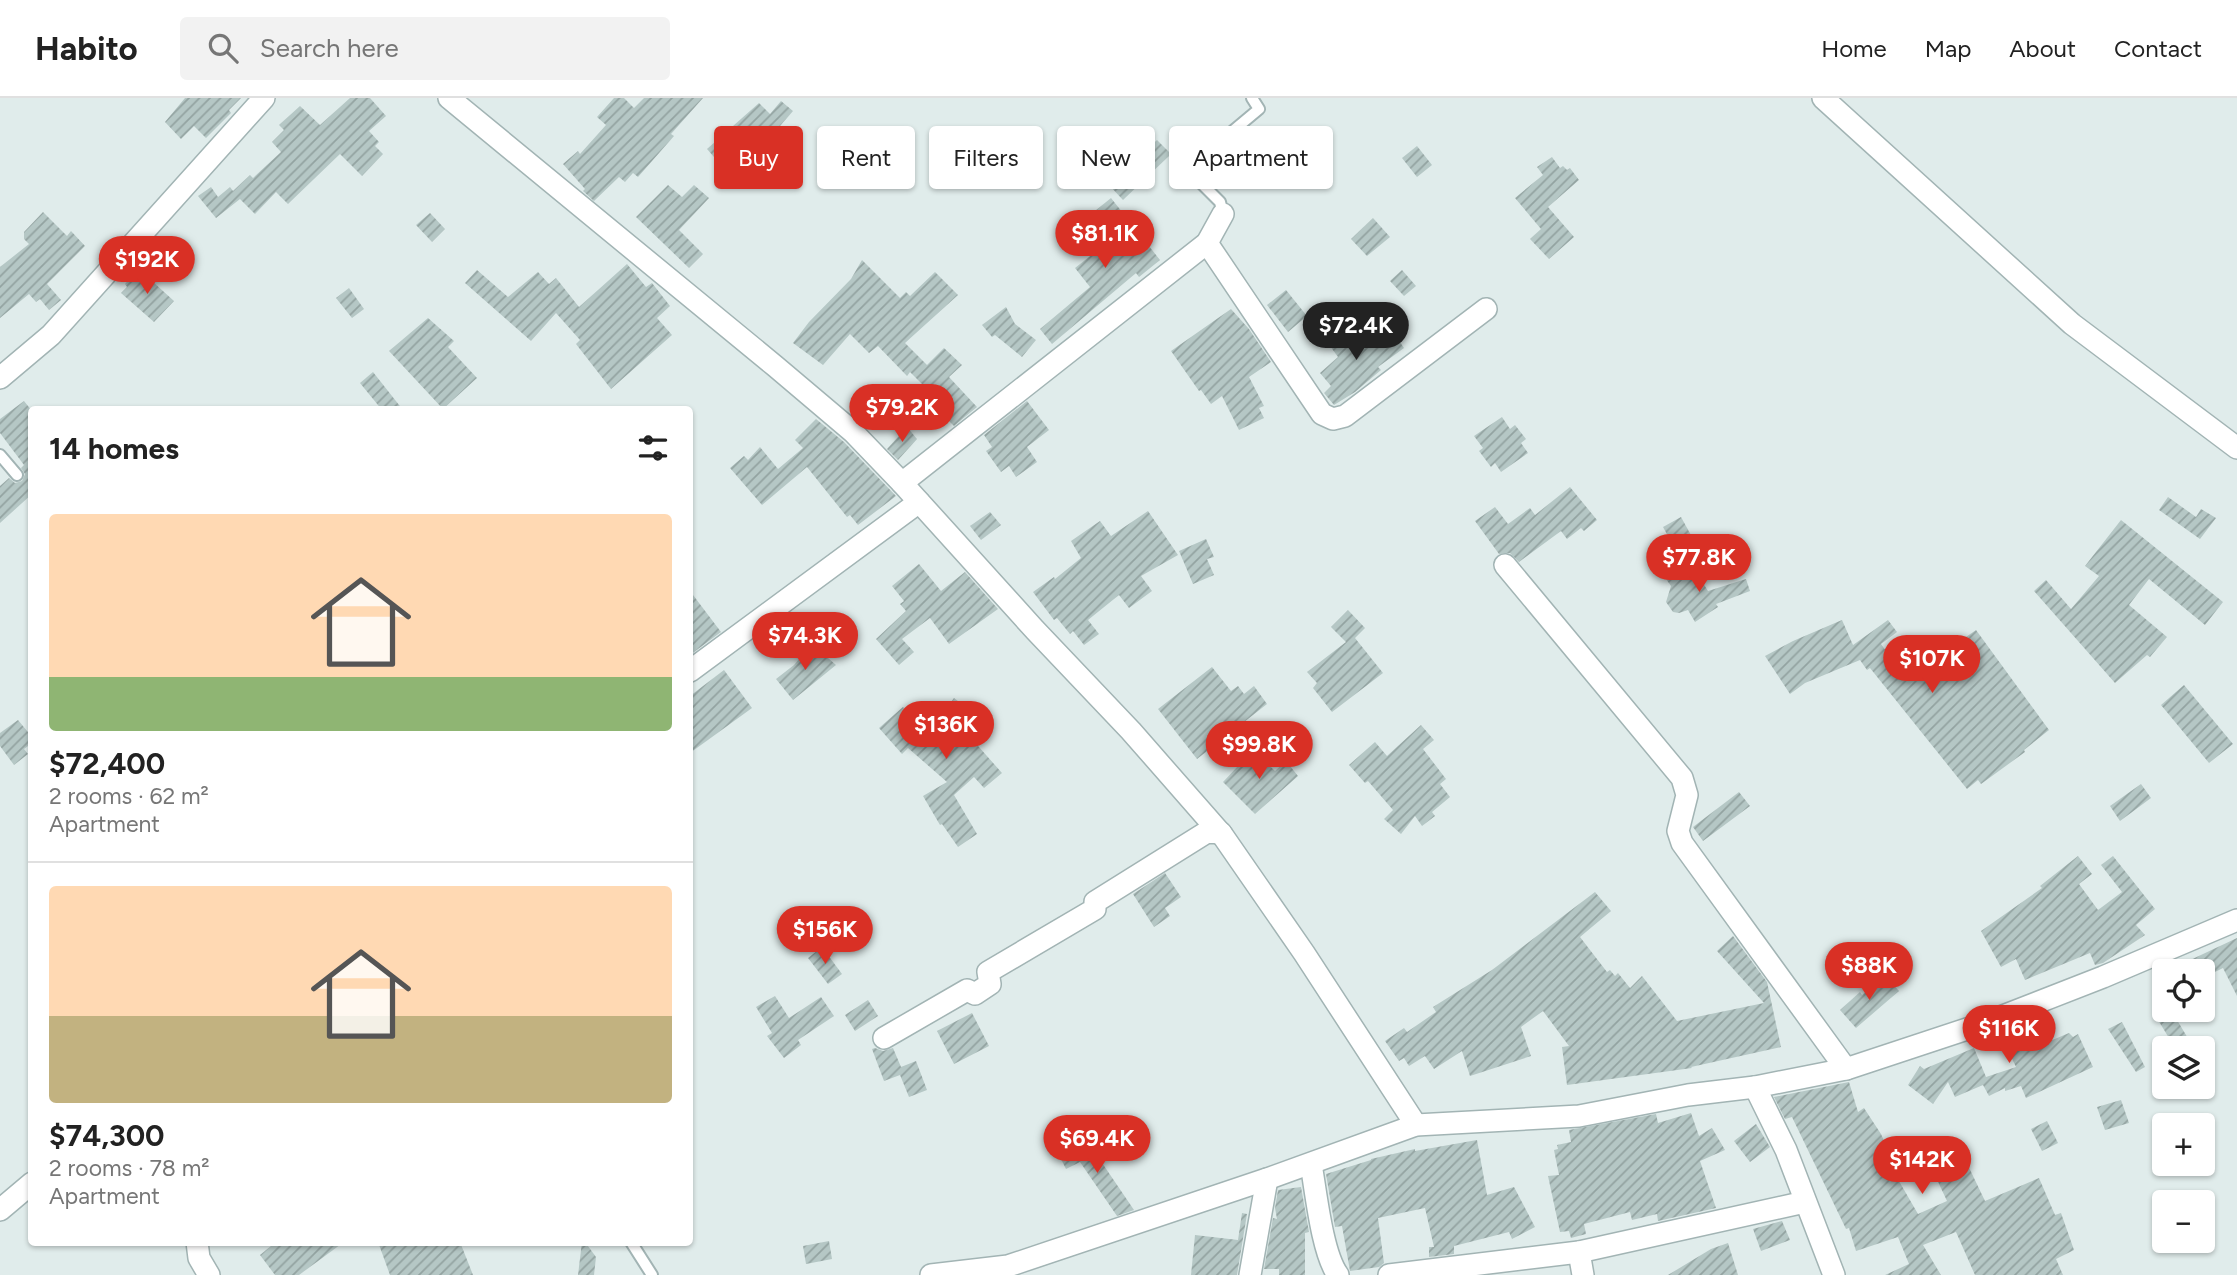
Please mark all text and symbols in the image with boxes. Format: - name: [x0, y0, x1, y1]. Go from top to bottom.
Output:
- search box: [180, 17, 670, 80]
- text: Habito: [35, 29, 138, 68]
- icon: search: [204, 29, 242, 67]
- text: Search here: [260, 32, 399, 64]
- text: Home: [1821, 34, 1887, 63]
- text: Map: [1925, 34, 1971, 63]
- text: About: [2009, 34, 2076, 63]
- text: Contact: [2114, 34, 2202, 63]
- chip: Buy: [714, 126, 803, 189]
- chip: Rent: [817, 126, 915, 189]
- chip: Filters: [929, 126, 1043, 189]
- chip: New: [1057, 126, 1155, 189]
- chip: Apartment: [1169, 126, 1333, 189]
- pin: $81.1K: [1048, 211, 1162, 270]
- text: $81.1K: [1071, 219, 1139, 247]
- pin: $192K: [98, 236, 196, 296]
- text: $192K: [115, 245, 179, 273]
- pin: $72.4K: [1299, 302, 1413, 362]
- text: $72.4K: [1319, 311, 1393, 339]
- pin: $79.2K: [845, 384, 959, 444]
- text: $79.2K: [865, 393, 939, 421]
- icon: filters: [634, 429, 672, 467]
- text: 14 homes: [49, 430, 179, 467]
- pin: $77.8K: [1642, 534, 1756, 594]
- text: $77.8K: [1662, 543, 1736, 571]
- icon: home: [298, 559, 424, 685]
- pin: $74.3K: [748, 612, 862, 672]
- text: $74.3K: [768, 621, 842, 649]
- pin: $107K: [1883, 636, 1981, 695]
- text: $107K: [1899, 644, 1965, 672]
- pin: $136K: [897, 702, 995, 761]
- text: $136K: [914, 710, 978, 738]
- pin: $99.8K: [1202, 722, 1316, 781]
- text: $99.8K: [1222, 730, 1296, 758]
- text: $72,400: [49, 745, 165, 782]
- text: 2 rooms · 62 m²: [49, 782, 209, 810]
- text: Apartment: [49, 810, 160, 838]
- pin: $156K: [776, 906, 874, 966]
- text: $156K: [793, 915, 857, 943]
- icon: home: [298, 931, 424, 1057]
- pin: $88K: [1828, 942, 1910, 1002]
- text: $88K: [1841, 951, 1897, 979]
- map controls: [2152, 959, 2215, 1253]
- button: locate: [2152, 959, 2215, 1022]
- pin: $116K: [1960, 1006, 2058, 1065]
- text: $116K: [1979, 1014, 2039, 1042]
- button: layers: [2152, 1036, 2215, 1099]
- button: +: [2152, 1113, 2215, 1176]
- pin: $69.4K: [1040, 1116, 1154, 1175]
- text: $74,300: [49, 1117, 165, 1154]
- text: $69.4K: [1059, 1124, 1135, 1152]
- pin: $142K: [1873, 1136, 1971, 1196]
- text: $142K: [1889, 1145, 1955, 1173]
- text: 2 rooms · 78 m²: [49, 1154, 210, 1182]
- text: Apartment: [49, 1182, 160, 1210]
- button: −: [2152, 1190, 2215, 1253]

